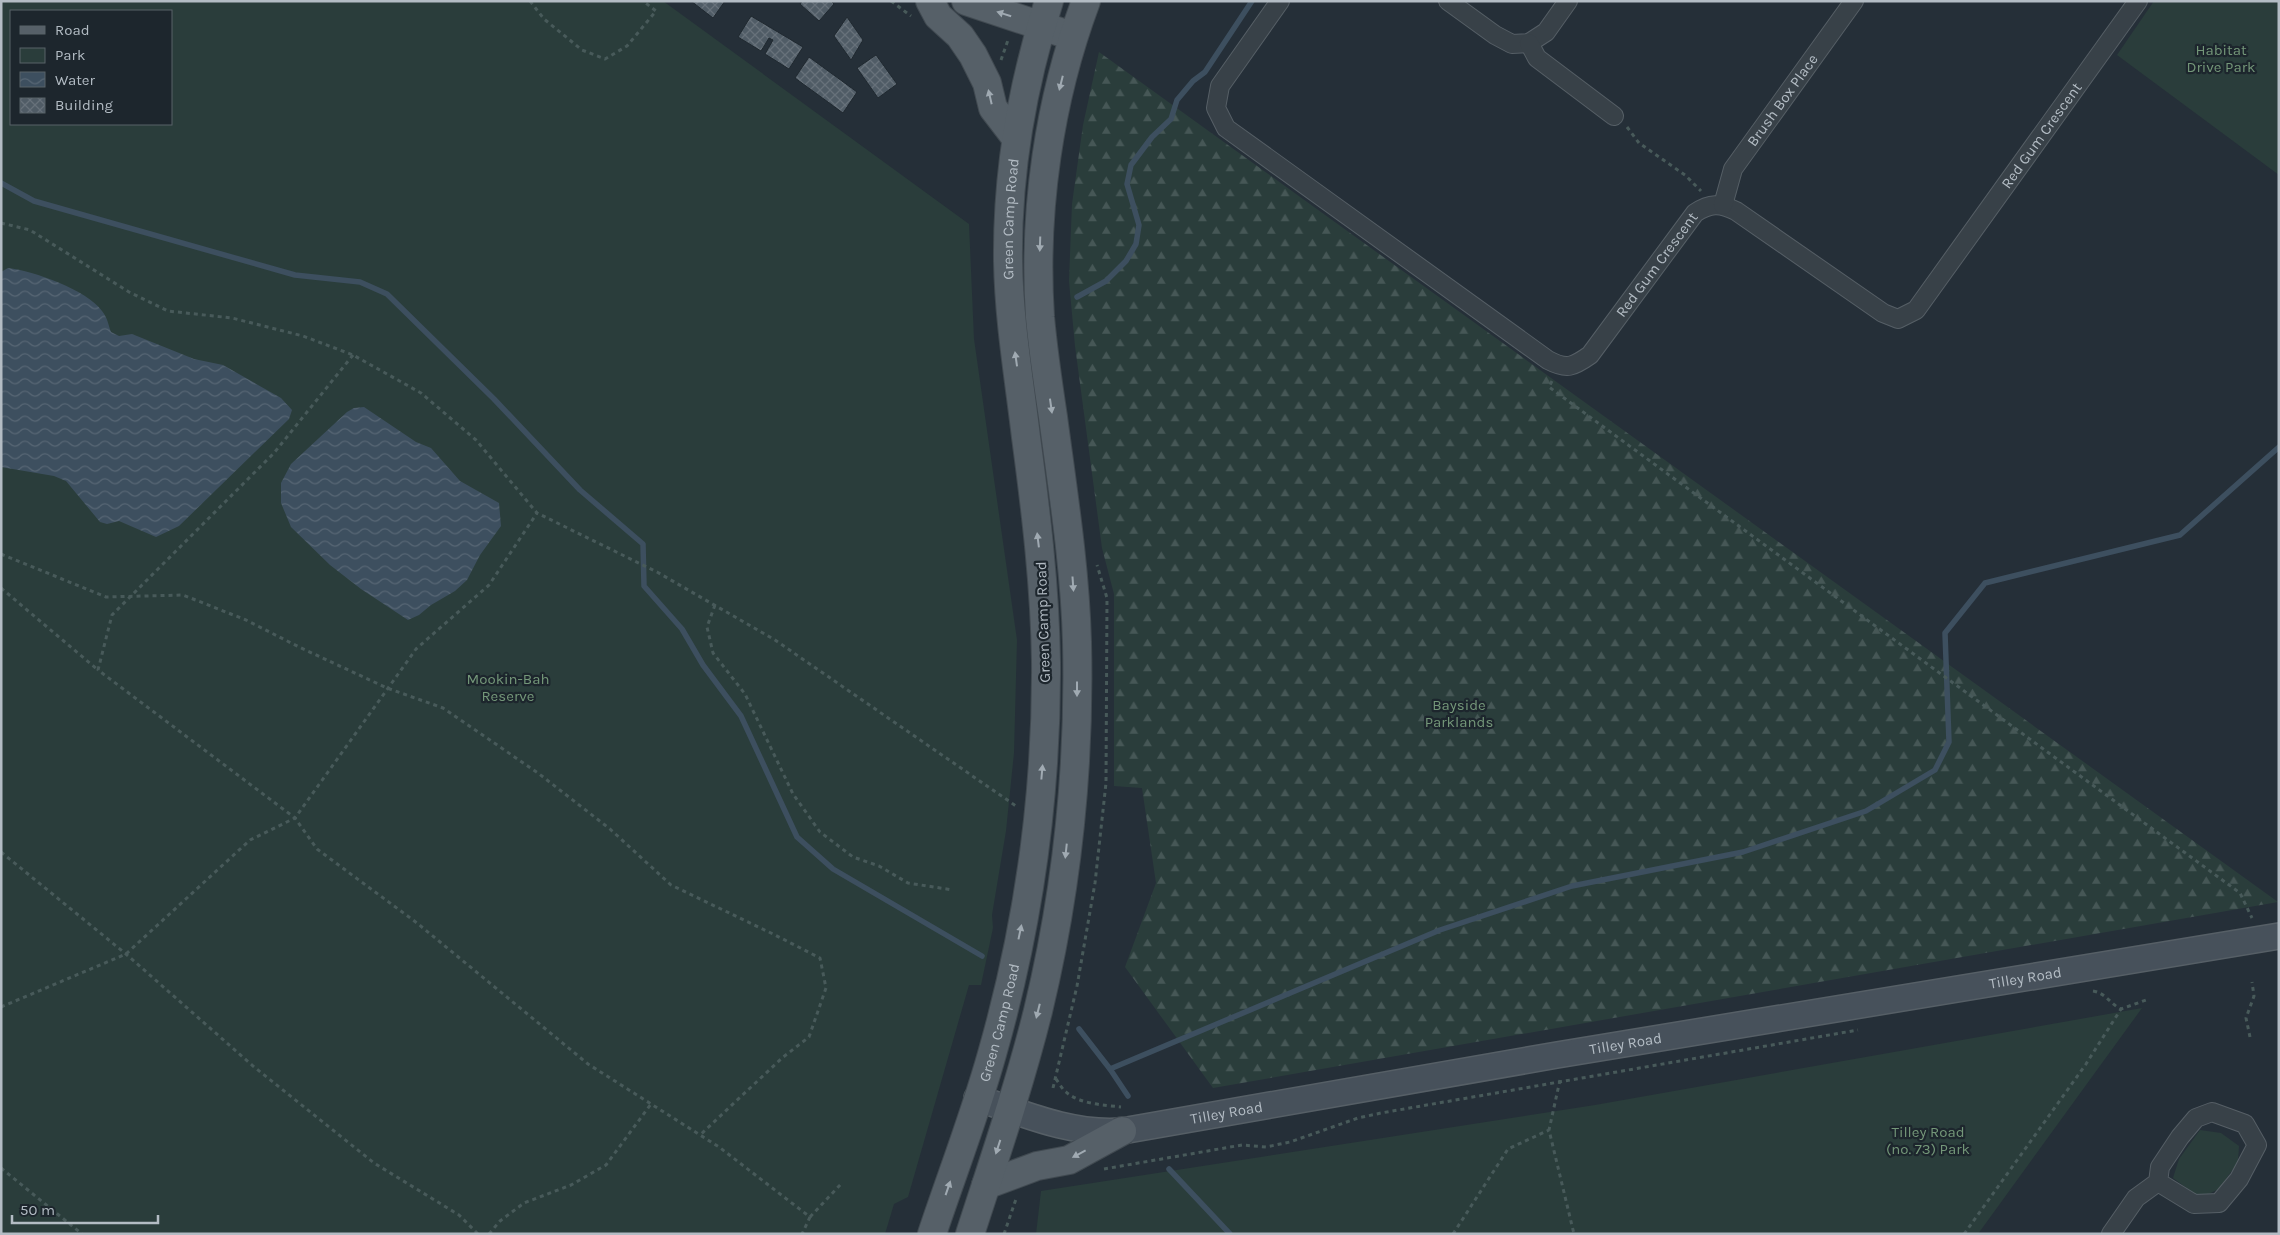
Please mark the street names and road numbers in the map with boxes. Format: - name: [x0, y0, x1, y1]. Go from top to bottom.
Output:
- street label: Brush Box Place: [1743, 51, 1822, 150]
- street label: Red Gum Crescent: [1997, 79, 2086, 192]
- street label: Green Camp Road: [999, 157, 1023, 280]
- street label: Red Gum Crescent: [1612, 208, 1702, 321]
- street label: Green Camp Road: [1032, 561, 1054, 683]
- street label: Green Camp Road: [975, 962, 1023, 1084]
- street label: Tilley Road: [1988, 963, 2063, 993]
- street label: Tilley Road: [1588, 1029, 1663, 1059]
- street label: Tilley Road: [1189, 1098, 1264, 1128]

